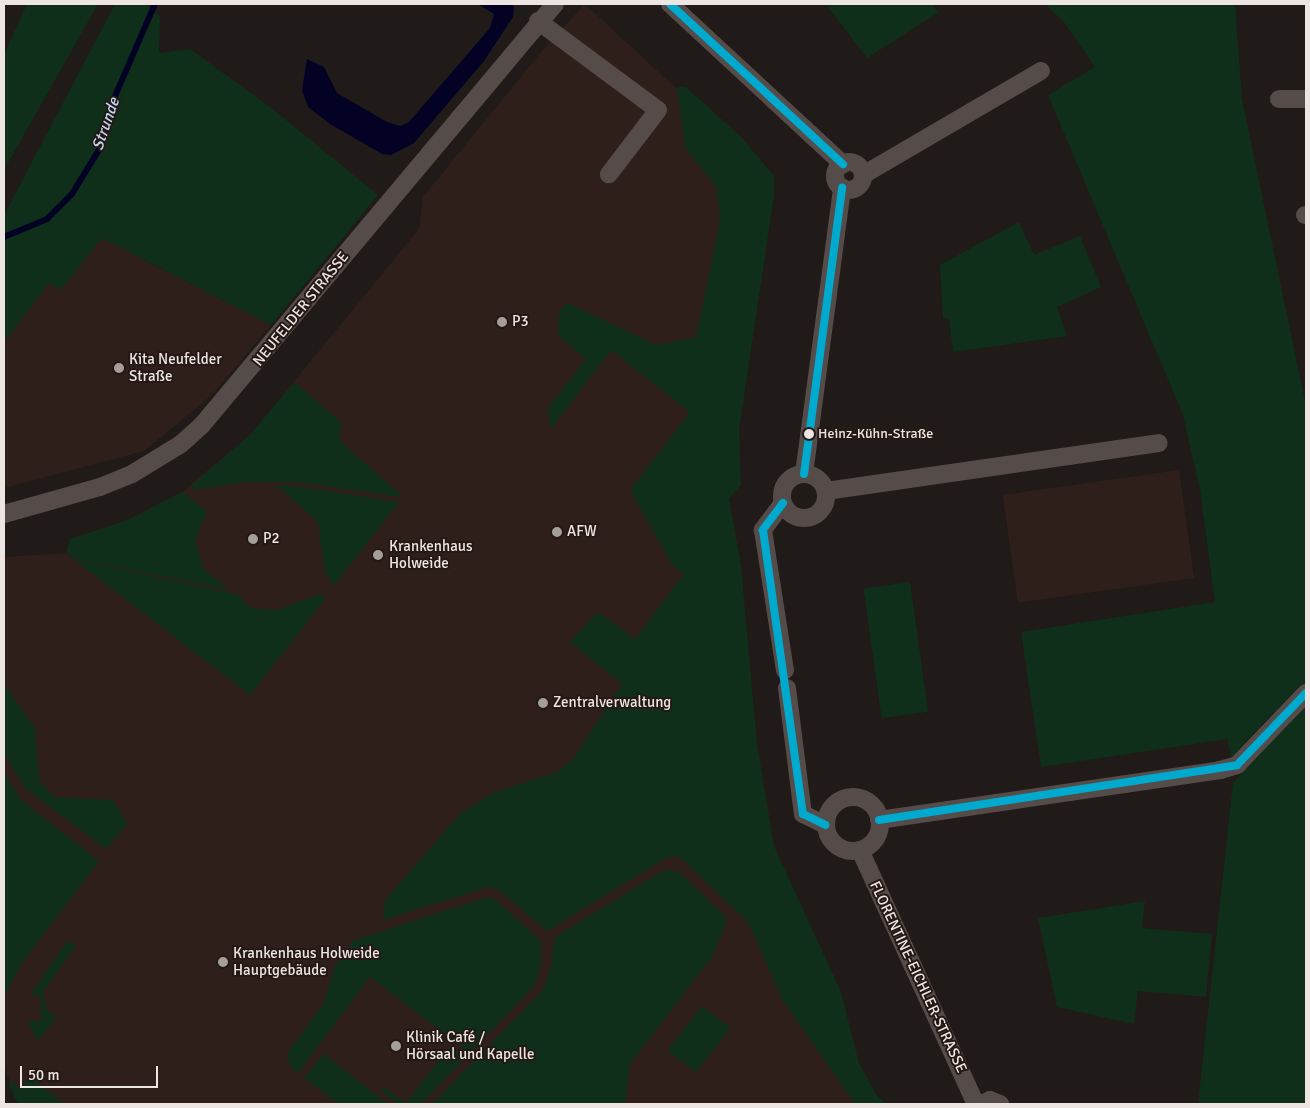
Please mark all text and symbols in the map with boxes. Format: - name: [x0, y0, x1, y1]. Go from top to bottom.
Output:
- water label: Strunde: [88, 95, 124, 153]
- street label: NEUFELDER STRASSE: [249, 248, 353, 370]
- place label: P3: [512, 313, 529, 331]
- marker: P3: [496, 316, 508, 328]
- place label: Kita Neufelder Straße: [129, 350, 222, 385]
- marker: Kita Neufelder Straße: [113, 362, 125, 374]
- place label: Heinz-Kühn-Straße: [818, 426, 933, 442]
- marker: Heinz-Kühn-Straße: [804, 429, 814, 439]
- place label: AFW: [567, 523, 597, 541]
- marker: AFW: [551, 526, 563, 538]
- place label: P2: [263, 530, 280, 548]
- marker: P2: [247, 533, 259, 545]
- place label: Krankenhaus Holweide: [389, 537, 473, 572]
- marker: Krankenhaus Holweide: [371, 548, 385, 562]
- place label: Zentralverwaltung: [553, 694, 671, 712]
- marker: Zentralverwaltung: [537, 697, 549, 709]
- street label: FLORENTINE-EICHLER-STRASSE: [866, 878, 970, 1076]
- place label: Krankenhaus Holweide Hauptgebäude: [233, 944, 380, 979]
- marker: Krankenhaus Holweide Hauptgebäude: [217, 956, 229, 968]
- place label: Klinik Café / Hörsaal und Kapelle: [406, 1028, 535, 1063]
- marker: Klinik Café / Hörsaal und Kapelle: [390, 1040, 402, 1052]
- scale bar: [22, 1056, 160, 1088]
- text: 50 m: [28, 1066, 59, 1084]

